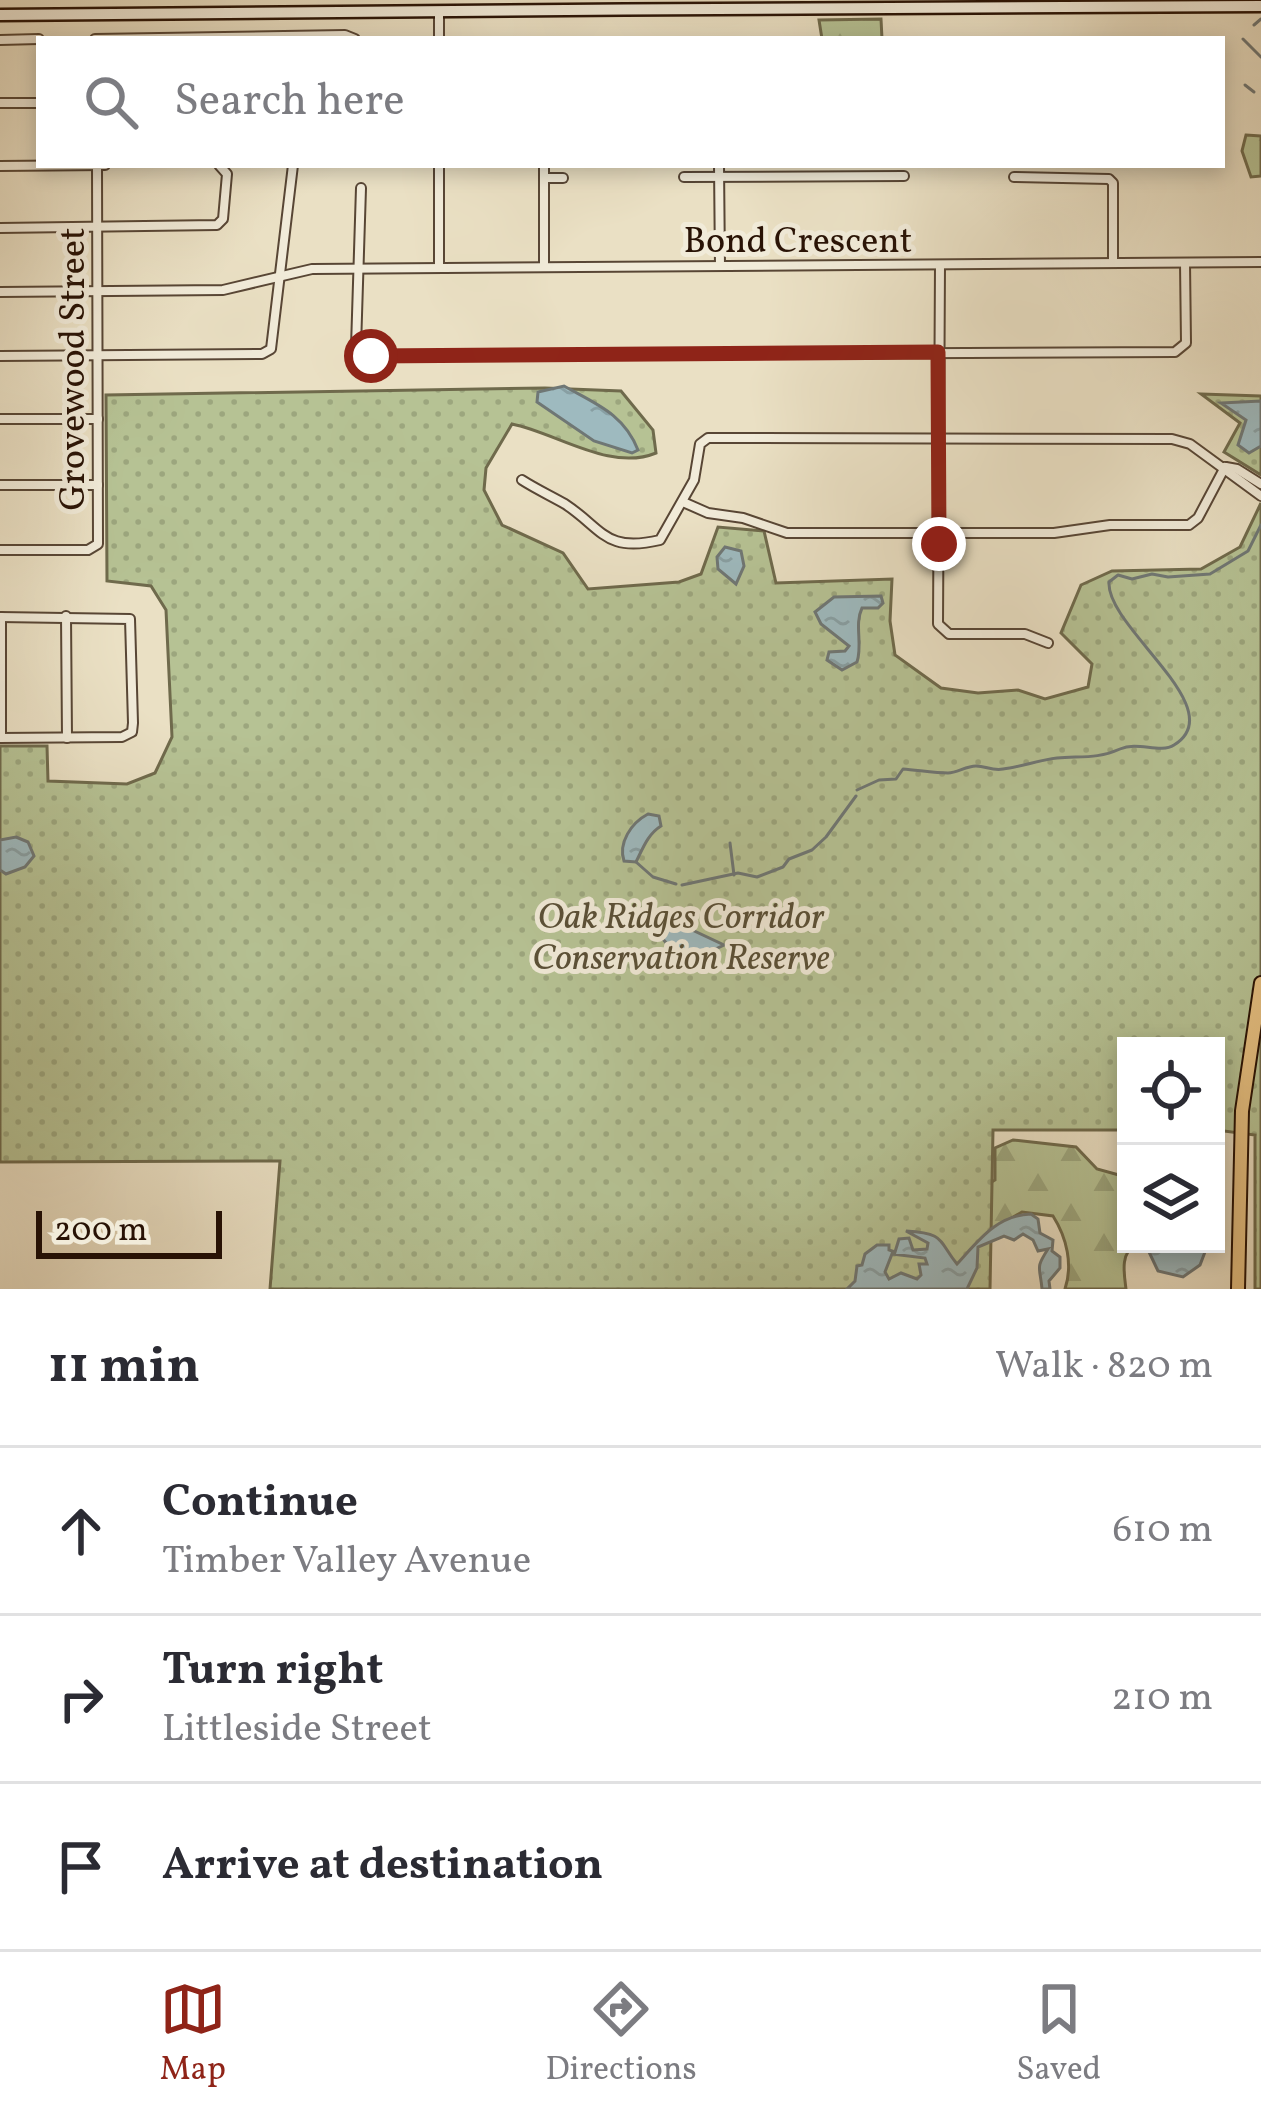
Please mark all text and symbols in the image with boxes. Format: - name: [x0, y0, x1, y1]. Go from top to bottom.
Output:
- search box: [36, 36, 1225, 168]
- icon: search: [78, 69, 144, 135]
- text: Search here: [174, 71, 405, 134]
- street label: Bond Crescent: [684, 218, 912, 268]
- street label: Grovewood Street: [50, 227, 100, 511]
- route start: [344, 329, 398, 383]
- route end: [912, 517, 966, 571]
- park label: Oak Ridges Corridor Conservation Reserve: [532, 894, 830, 985]
- map controls: [1117, 1037, 1225, 1253]
- button: locate: [1117, 1037, 1225, 1145]
- button: layers: [1117, 1145, 1225, 1253]
- scale bar: [36, 1205, 222, 1258]
- text: 200 m: [54, 1209, 148, 1255]
- text: 11 min: [48, 1332, 200, 1403]
- text: Walk · 820 m: [995, 1340, 1213, 1394]
- text: Continue: [162, 1472, 358, 1535]
- icon: ahead: [48, 1498, 114, 1564]
- text: 610 m: [1112, 1504, 1213, 1558]
- text: Timber Valley Avenue: [162, 1535, 531, 1589]
- text: Turn right: [162, 1640, 383, 1703]
- icon: right: [48, 1666, 114, 1732]
- text: 210 m: [1111, 1672, 1213, 1726]
- text: Littleside Street: [162, 1703, 432, 1757]
- icon: arrive: [48, 1834, 114, 1900]
- text: Arrive at destination: [162, 1835, 603, 1898]
- tab: Map: [160, 1976, 226, 2094]
- tab: Directions: [545, 1976, 697, 2094]
- tab: Saved: [1016, 1976, 1101, 2094]

